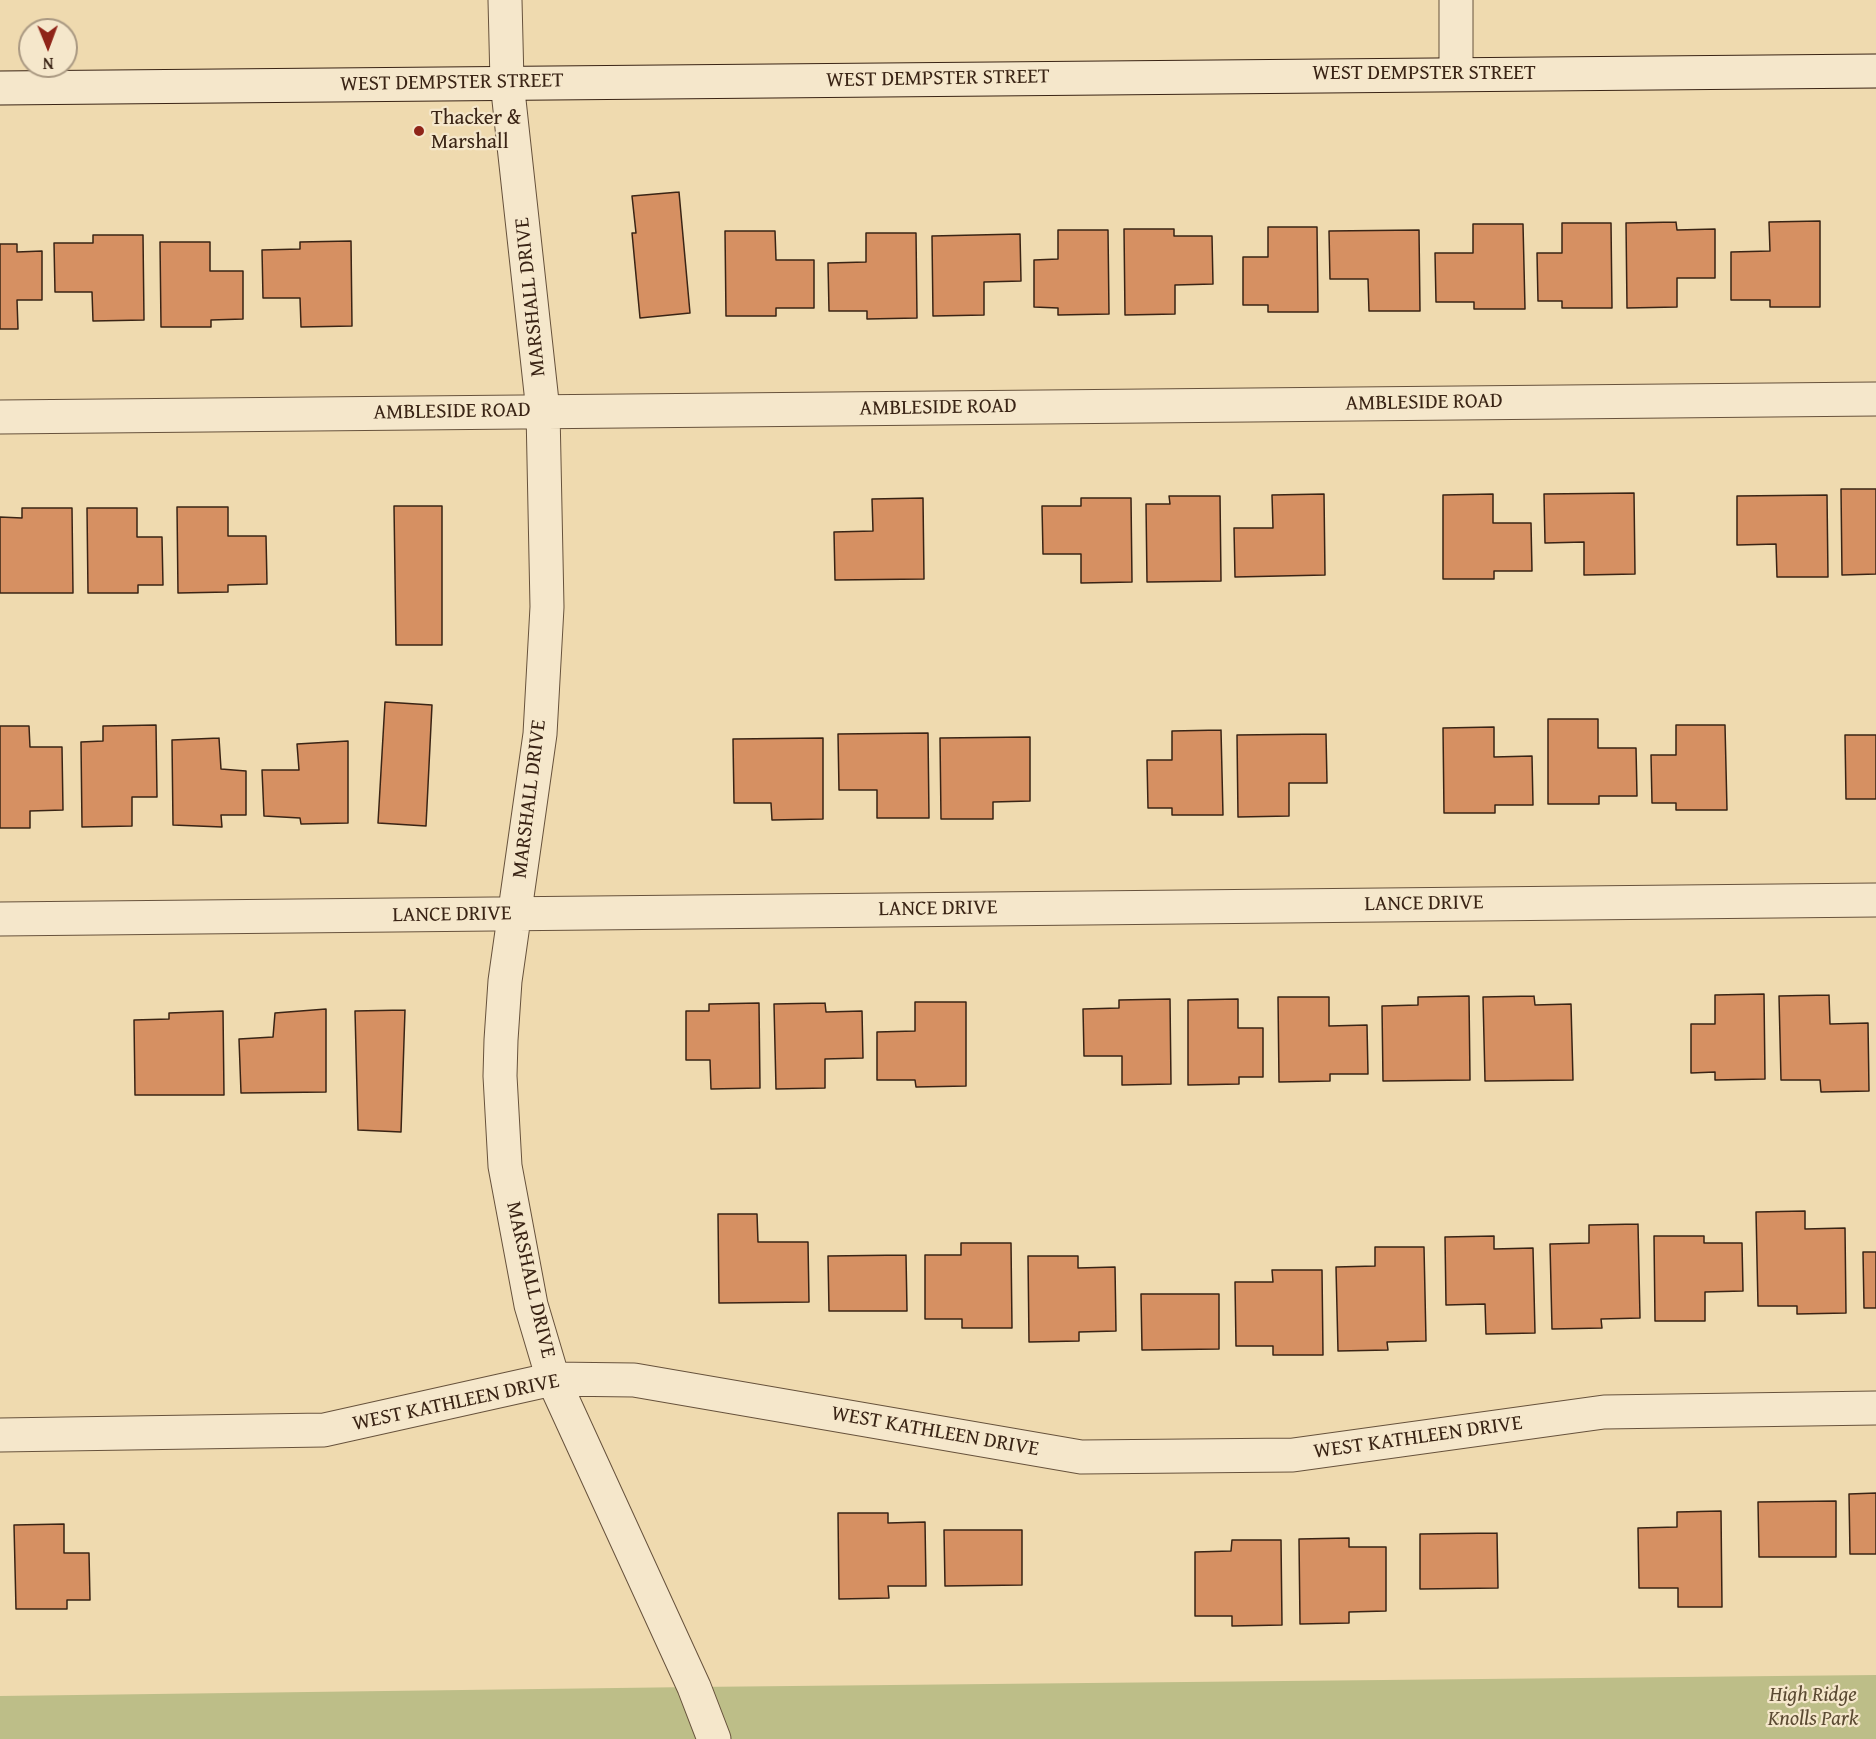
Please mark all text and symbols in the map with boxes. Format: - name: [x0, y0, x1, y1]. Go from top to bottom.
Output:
- north arrow: [18, 18, 78, 78]
- text: N: [43, 52, 54, 76]
- street label: WEST DEMPSTER STREET: [1312, 61, 1536, 87]
- street label: WEST DEMPSTER STREET: [826, 64, 1050, 94]
- street label: WEST DEMPSTER STREET: [340, 68, 564, 98]
- place label: Thacker & Marshall: [431, 106, 521, 156]
- marker: Thacker & Marshall: [412, 124, 426, 138]
- street label: MARSHALL DRIVE: [510, 216, 552, 378]
- street label: AMBLESIDE ROAD: [1345, 389, 1503, 417]
- street label: AMBLESIDE ROAD: [859, 394, 1017, 422]
- street label: AMBLESIDE ROAD: [373, 398, 531, 426]
- street label: MARSHALL DRIVE: [508, 718, 552, 880]
- street label: LANCE DRIVE: [1364, 890, 1484, 918]
- street label: LANCE DRIVE: [878, 895, 998, 923]
- street label: LANCE DRIVE: [392, 901, 512, 929]
- street label: MARSHALL DRIVE: [500, 1199, 560, 1361]
- street label: WEST KATHLEEN DRIVE: [350, 1369, 562, 1437]
- street label: WEST KATHLEEN DRIVE: [829, 1401, 1041, 1463]
- street label: WEST KATHLEEN DRIVE: [1312, 1411, 1524, 1465]
- park label: High Ridge Knolls Park: [1768, 1683, 1858, 1733]

